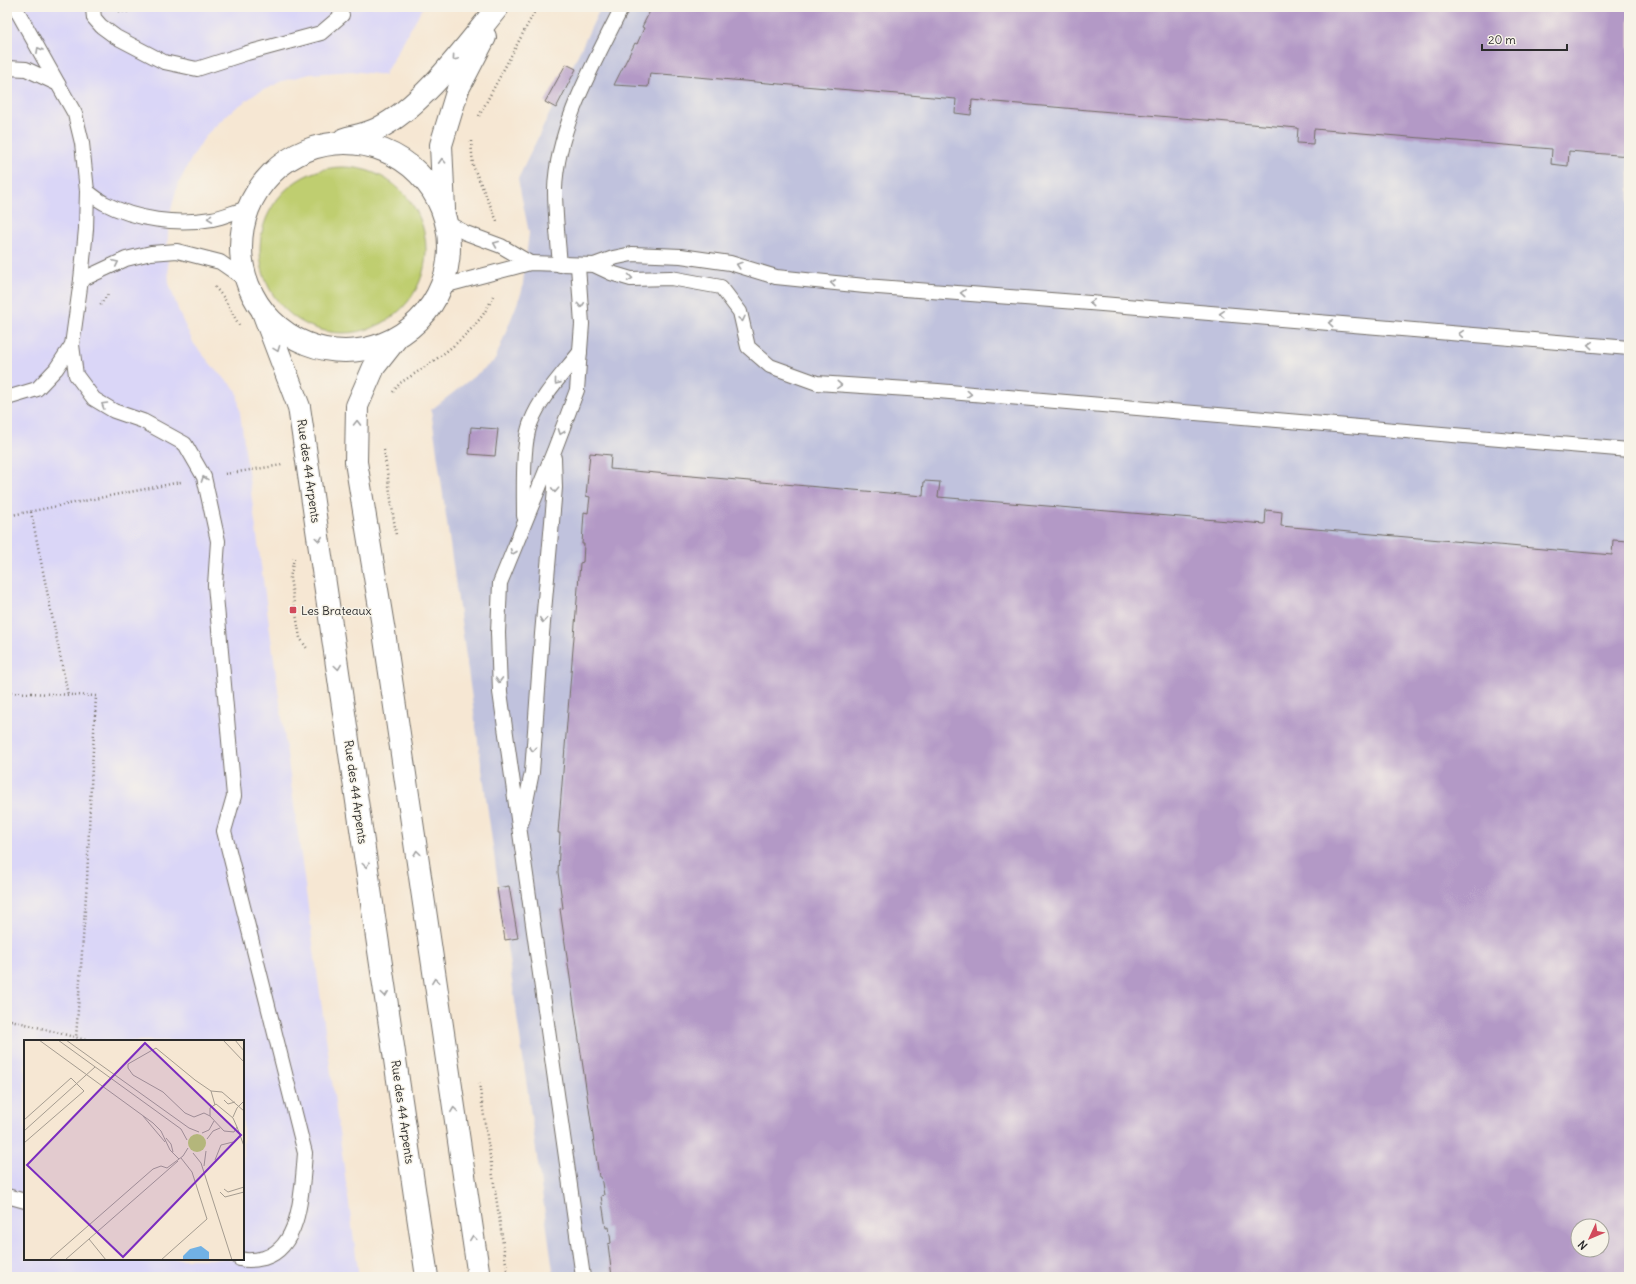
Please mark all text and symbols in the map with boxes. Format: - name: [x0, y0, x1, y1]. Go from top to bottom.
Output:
- scale bar: [1482, 26, 1567, 52]
- text: 20 m: [1488, 32, 1516, 47]
- one-way arrow: [37, 47, 44, 54]
- one-way arrow: [452, 54, 459, 61]
- one-way arrow: [437, 158, 446, 164]
- one-way arrow: [207, 213, 213, 222]
- one-way arrow: [492, 241, 500, 249]
- one-way arrow: [112, 260, 120, 268]
- one-way arrow: [736, 262, 743, 270]
- one-way arrow: [627, 273, 634, 282]
- one-way arrow: [830, 278, 836, 287]
- one-way arrow: [959, 289, 966, 298]
- one-way arrow: [1089, 298, 1095, 307]
- one-way arrow: [576, 302, 585, 308]
- one-way arrow: [1219, 309, 1225, 318]
- one-way arrow: [737, 316, 745, 322]
- one-way arrow: [1328, 319, 1334, 328]
- one-way arrow: [1458, 330, 1464, 339]
- one-way arrow: [1587, 341, 1593, 350]
- one-way arrow: [273, 345, 281, 352]
- one-way arrow: [554, 378, 561, 385]
- one-way arrow: [836, 380, 842, 389]
- one-way arrow: [966, 389, 972, 398]
- one-way arrow: [101, 402, 108, 410]
- street label: Rue des 44 Arpents: [294, 418, 324, 524]
- one-way arrow: [353, 420, 361, 426]
- one-way arrow: [558, 428, 566, 435]
- one-way arrow: [200, 476, 208, 483]
- one-way arrow: [550, 487, 559, 493]
- one-way arrow: [314, 535, 323, 542]
- one-way arrow: [509, 549, 517, 556]
- place label: Les Brateaux: [301, 603, 372, 618]
- marker: Les Brateaux: [288, 605, 298, 615]
- one-way arrow: [539, 617, 548, 623]
- one-way arrow: [333, 664, 342, 670]
- one-way arrow: [495, 677, 503, 683]
- street label: Rue des 44 Arpents: [341, 739, 371, 845]
- one-way arrow: [529, 746, 538, 752]
- one-way arrow: [413, 849, 421, 856]
- one-way arrow: [362, 862, 370, 868]
- one-way arrow: [431, 978, 440, 984]
- one-way arrow: [380, 991, 389, 997]
- inset map: [24, 1040, 244, 1260]
- street label: Rue des 44 Arpents: [388, 1059, 418, 1165]
- one-way arrow: [450, 1107, 459, 1113]
- north arrow: [1570, 1218, 1610, 1258]
- one-way arrow: [469, 1235, 478, 1241]
- text: N: [1575, 1237, 1590, 1253]

